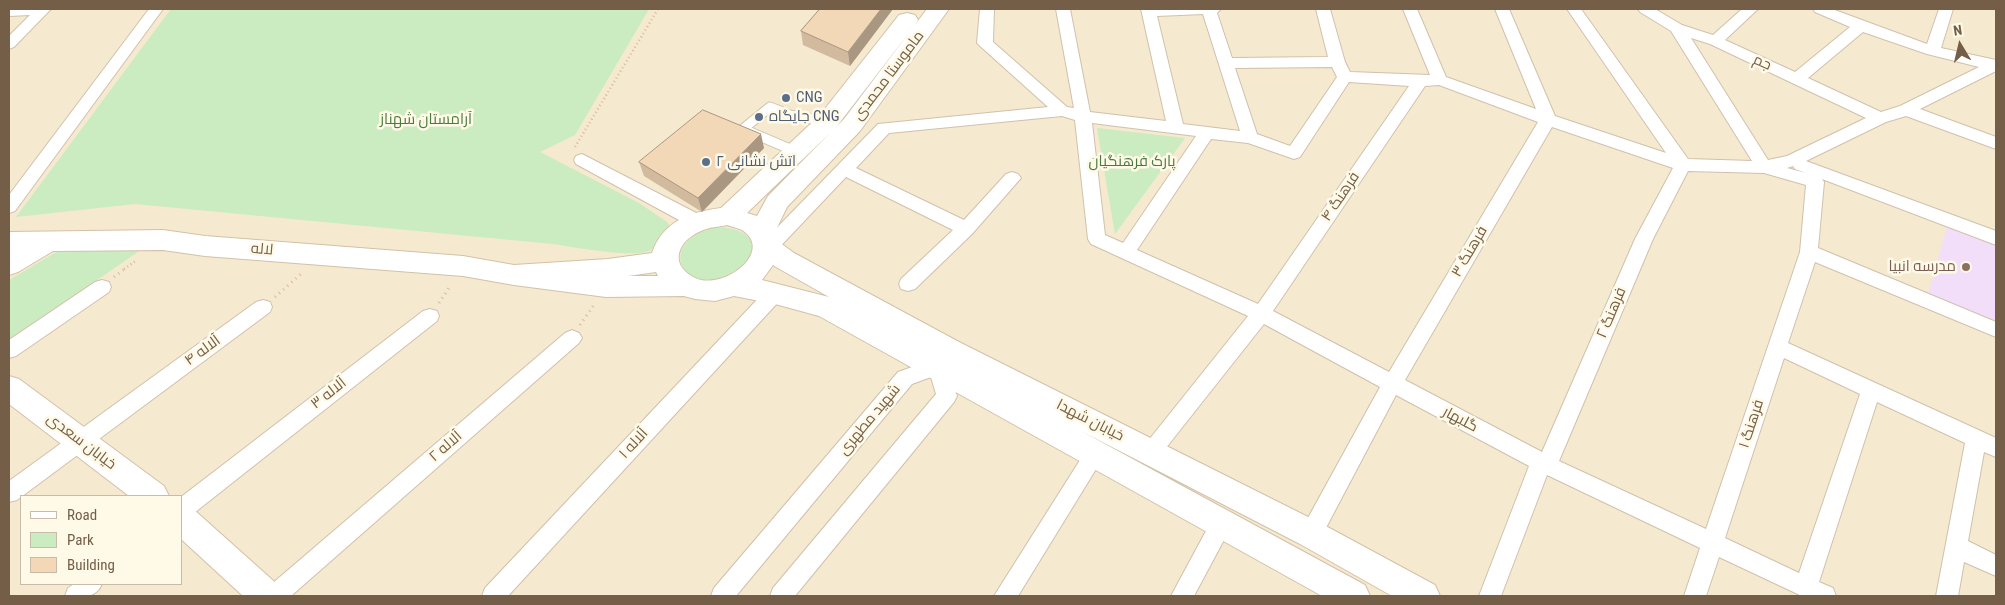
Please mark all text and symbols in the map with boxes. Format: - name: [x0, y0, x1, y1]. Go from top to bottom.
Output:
- north arrow: [1935, 20, 1985, 70]
- text: N: [1952, 22, 1963, 39]
- street label: ماموستا محمدی: [850, 28, 928, 124]
- street label: جم: [1750, 51, 1774, 75]
- place label: CNG: [796, 89, 823, 107]
- marker: CNG: [780, 92, 792, 104]
- place label: جایگاه CNG: [769, 108, 840, 126]
- park label: آرامستان شهناز: [380, 111, 472, 129]
- marker: جایگاه CNG: [753, 111, 765, 123]
- place label: اتش نشانی ۲: [716, 153, 796, 171]
- park label: پارک فرهنگیان: [1089, 153, 1175, 171]
- marker: اتش نشانی ۲: [700, 156, 712, 168]
- street label: فرهنگ ۴: [1318, 169, 1364, 225]
- street label: فرهنگ ۳: [1448, 223, 1492, 281]
- street label: لاله: [250, 240, 274, 260]
- place label: مدرسه انبیا: [1889, 258, 1956, 276]
- marker: مدرسه انبیا: [1960, 261, 1972, 273]
- street label: فرهنگ ۲: [1593, 285, 1631, 341]
- street label: آلاله ۴: [182, 332, 224, 370]
- street label: آلاله ۳: [308, 375, 350, 413]
- street label: شهید مطهری: [835, 381, 905, 459]
- street label: خیابان شهدا: [1053, 396, 1127, 446]
- street label: فرهنگ ۱: [1736, 397, 1768, 451]
- street label: گلبهار: [1439, 403, 1481, 437]
- street label: خیابان سعدی: [43, 410, 119, 474]
- street label: آلاله ۱: [616, 425, 652, 463]
- street label: آلاله ۲: [426, 428, 466, 466]
- legend: [20, 495, 182, 585]
- text: Road: [67, 506, 97, 524]
- text: Park: [67, 531, 94, 549]
- text: Building: [67, 556, 115, 574]

